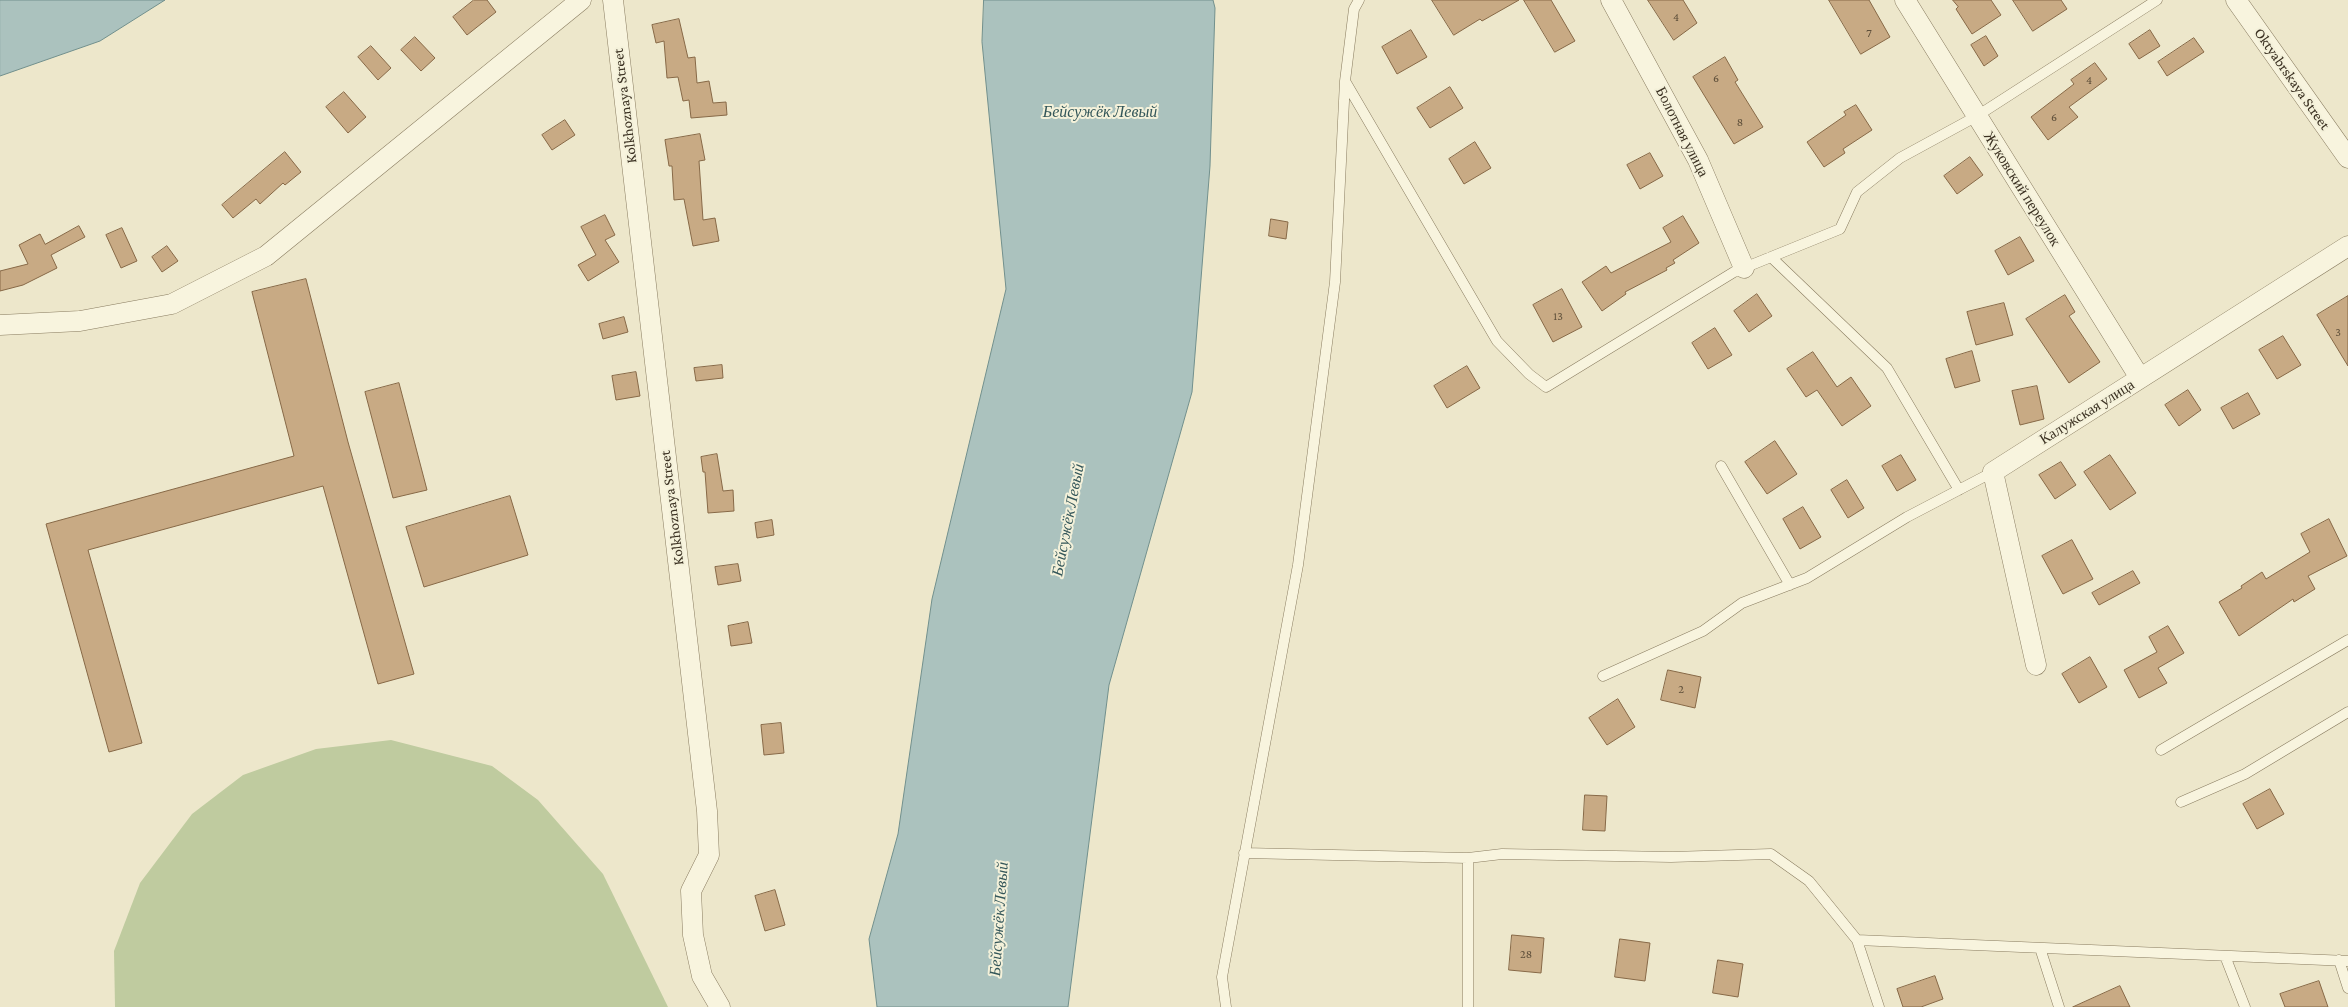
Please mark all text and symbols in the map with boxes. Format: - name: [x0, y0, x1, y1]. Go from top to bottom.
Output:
- house number: 4: [1673, 10, 1679, 24]
- street label: Oktyabrskaya Street: [2250, 25, 2334, 133]
- house number: 7: [1866, 26, 1872, 40]
- street label: Kolkhoznaya Street: [609, 48, 641, 164]
- house number: 6: [1713, 71, 1719, 85]
- house number: 4: [2086, 73, 2092, 87]
- street label: Болотная улица: [1652, 84, 1712, 180]
- water label: Бейсужёк Левый: [1043, 102, 1157, 122]
- house number: 6: [2051, 110, 2057, 124]
- house number: 8: [1737, 115, 1743, 129]
- street label: Жуковский переулок: [1979, 128, 2065, 250]
- house number: 13: [1553, 309, 1563, 323]
- house number: 3: [2335, 325, 2341, 339]
- street label: Калужская улица: [2036, 376, 2138, 448]
- street label: Kolkhoznaya Street: [656, 450, 688, 566]
- water label: Бейсужёк Левый: [1048, 462, 1088, 578]
- house number: 2: [1678, 682, 1684, 696]
- water label: Бейсужёк Левый: [985, 861, 1013, 977]
- house number: 28: [1520, 947, 1532, 961]

